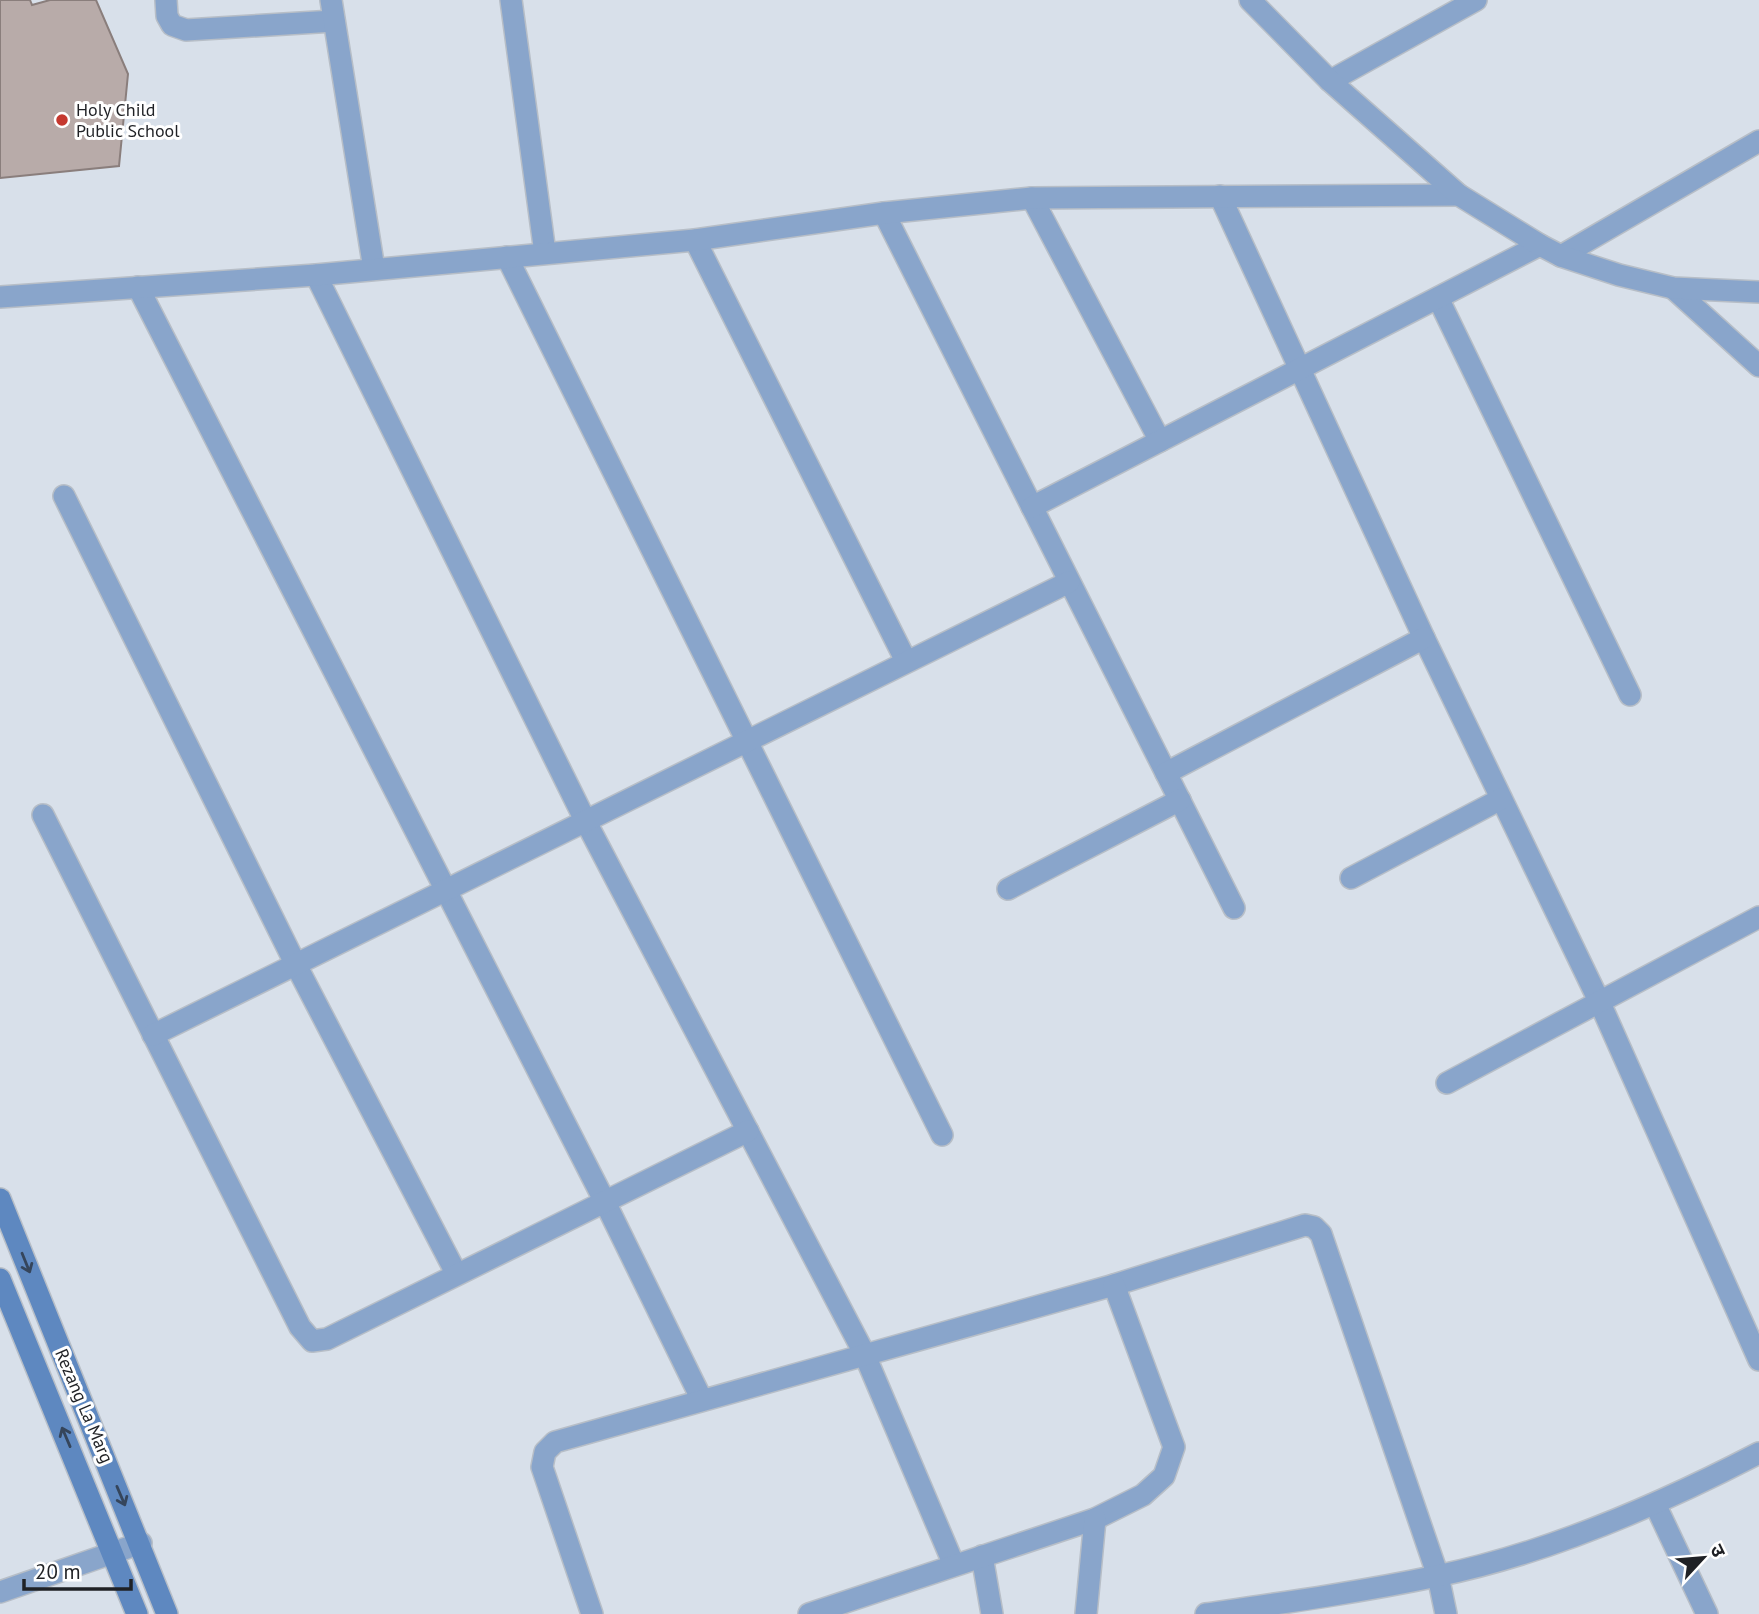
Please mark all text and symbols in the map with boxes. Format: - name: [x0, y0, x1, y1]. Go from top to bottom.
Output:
- place label: Holy Child Public School: [76, 98, 180, 142]
- marker: Holy Child Public School: [54, 112, 70, 128]
- one-way arrow: [20, 1251, 33, 1273]
- street label: Rezang La Marg: [50, 1345, 119, 1466]
- one-way arrow: [59, 1427, 72, 1448]
- one-way arrow: [116, 1484, 129, 1506]
- north arrow: [1668, 1523, 1738, 1593]
- text: उ: [1705, 1540, 1732, 1562]
- scale bar: [24, 1548, 131, 1592]
- text: 20 m: [35, 1558, 81, 1585]

